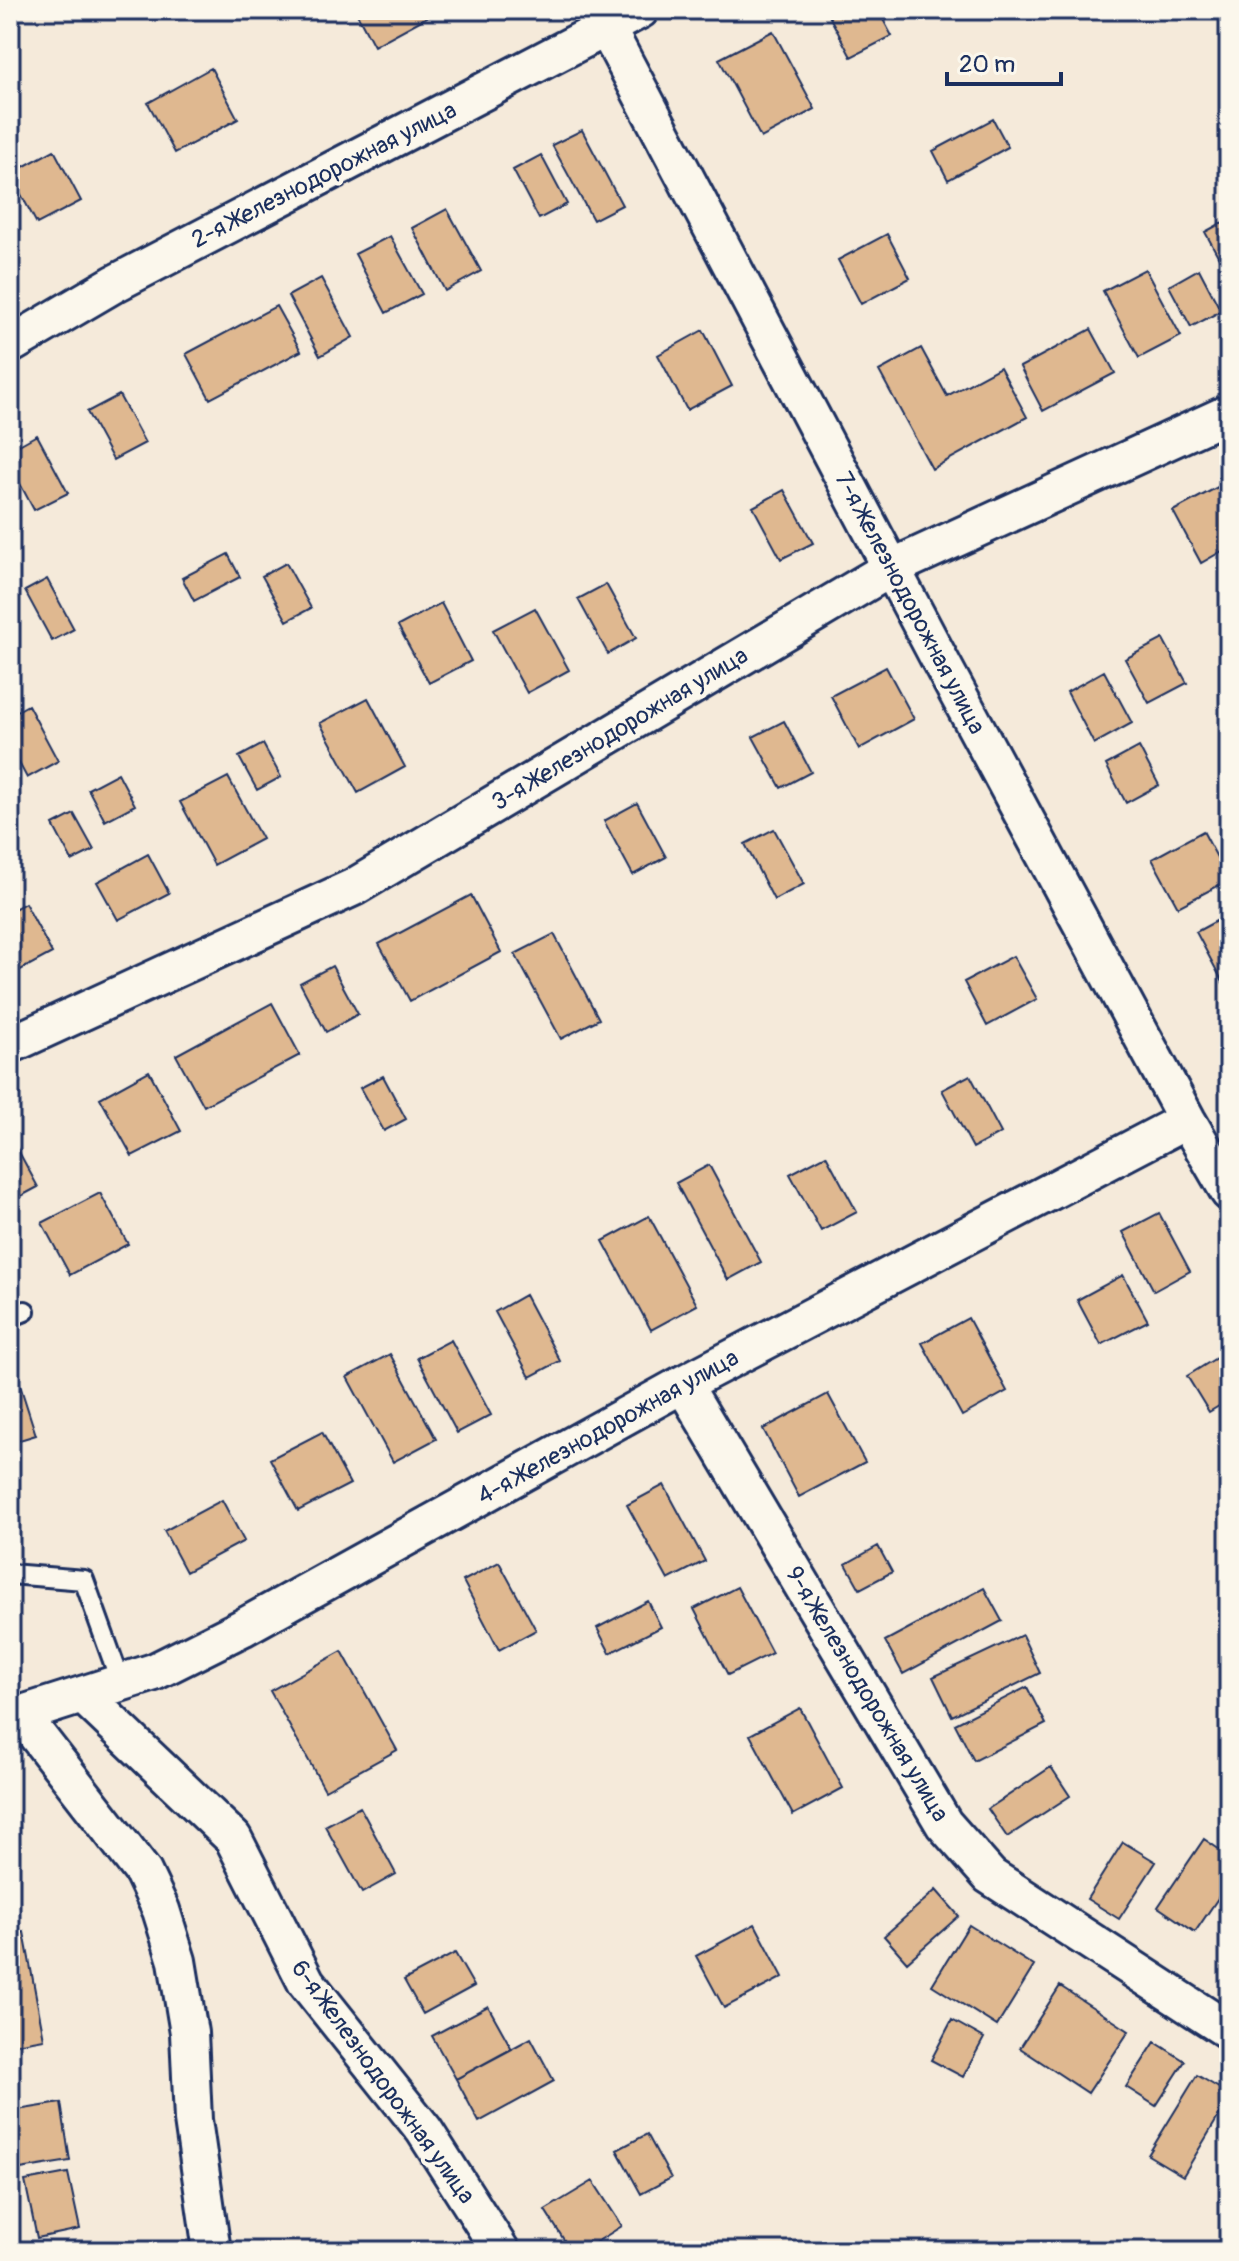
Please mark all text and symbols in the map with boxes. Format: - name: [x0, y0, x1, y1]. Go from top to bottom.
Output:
- scale bar: [947, 36, 1061, 86]
- text: 20 m: [959, 50, 1015, 79]
- street label: 2-я Железнодорожная улица: [187, 95, 461, 255]
- street label: 7-я Железнодорожная улица: [828, 467, 992, 739]
- street label: 3-я Железнодорожная улица: [487, 641, 753, 817]
- street label: 4-я Железнодорожная улица: [472, 1343, 744, 1511]
- street label: 9-я Железнодорожная улица: [779, 1561, 955, 1827]
- street label: 6-я Железнодорожная улица: [285, 1955, 481, 2209]

